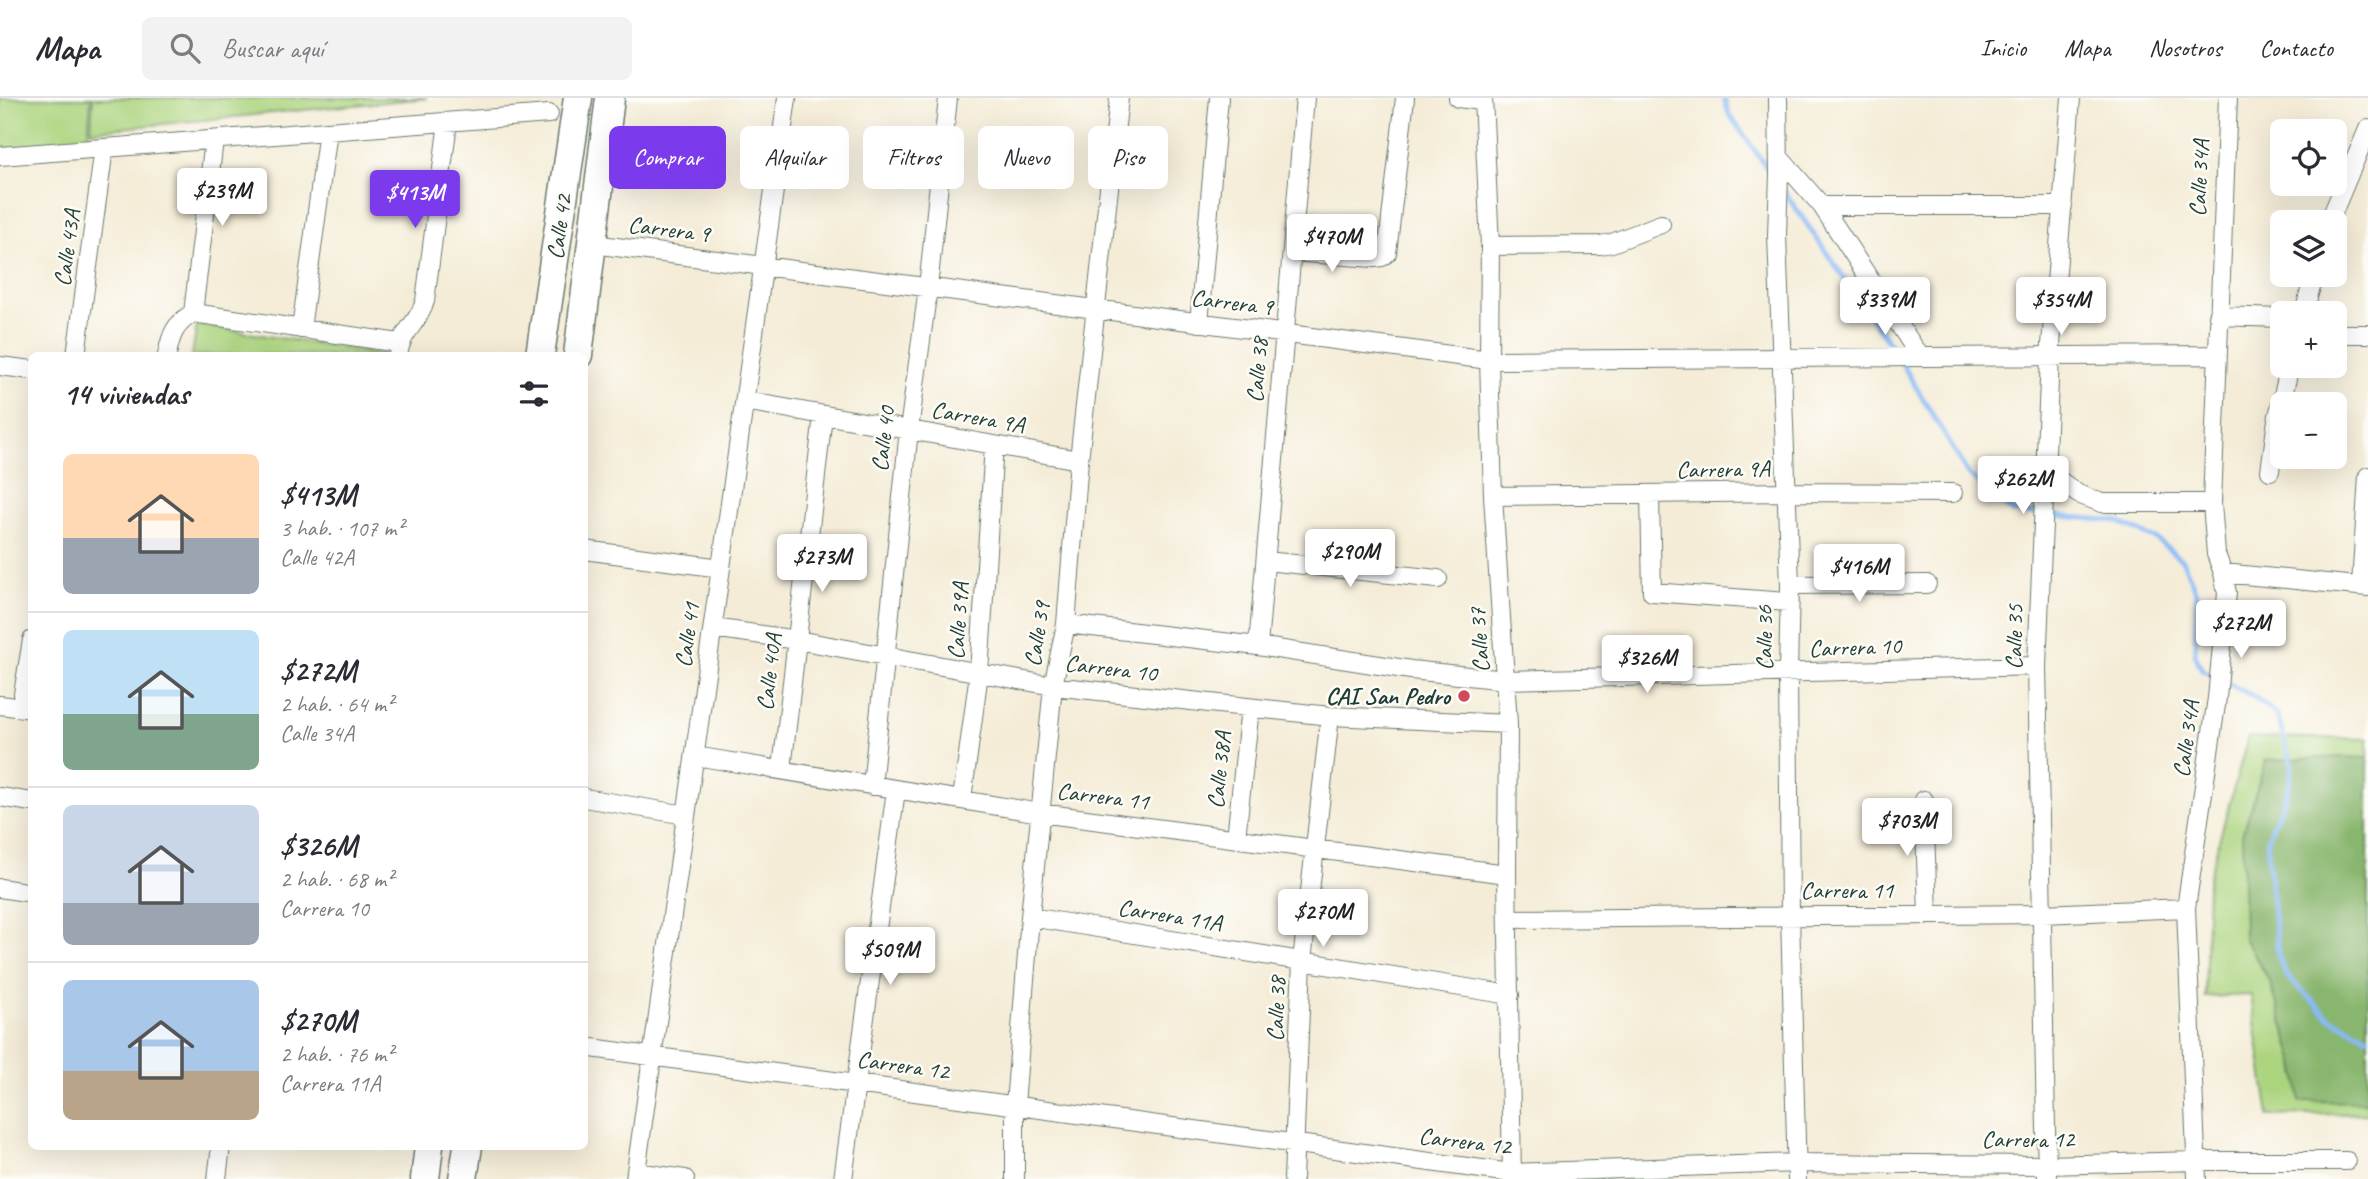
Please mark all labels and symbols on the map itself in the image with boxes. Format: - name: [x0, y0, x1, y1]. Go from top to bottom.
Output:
- street label: Calle 34A: [2182, 138, 2216, 217]
- pin: $239M: [173, 169, 271, 228]
- pin: $413M: [366, 170, 464, 230]
- street label: Calle 42: [540, 190, 579, 261]
- street label: Calle 43A: [47, 207, 87, 288]
- street label: Carrera 9: [626, 209, 714, 249]
- pin: $470M: [1283, 214, 1381, 274]
- pin: $339M: [1836, 278, 1934, 337]
- pin: $354M: [2012, 278, 2110, 337]
- street label: Carrera 9: [1189, 282, 1277, 322]
- street label: Calle 38: [1239, 334, 1275, 404]
- street label: Carrera 9A: [929, 394, 1028, 440]
- street label: Calle 40: [864, 403, 902, 473]
- street label: Carrera 9A: [1676, 453, 1771, 485]
- pin: $262M: [1974, 456, 2072, 516]
- pin: $290M: [1301, 530, 1399, 589]
- pin: $273M: [773, 534, 871, 594]
- pin: $416M: [1810, 545, 1908, 604]
- street label: Calle 39A: [940, 581, 976, 661]
- street label: Calle 39: [1017, 597, 1057, 669]
- street label: Calle 41: [668, 599, 707, 669]
- pin: $272M: [2192, 601, 2290, 660]
- street label: Calle 35: [1998, 603, 2030, 670]
- street label: Calle 36: [1749, 604, 1779, 671]
- street label: Calle 37: [1462, 605, 1496, 674]
- street label: Carrera 10: [1808, 630, 1904, 664]
- street label: Calle 40A: [749, 631, 789, 712]
- pin: $326M: [1598, 636, 1696, 695]
- street label: Carrera 10: [1063, 647, 1161, 689]
- place label: CAI San Pedro: [1326, 681, 1452, 711]
- marker: CAI San Pedro: [1456, 688, 1472, 704]
- street label: Calle 34A: [2166, 698, 2206, 779]
- street label: Calle 38A: [1200, 729, 1238, 810]
- street label: Carrera 11: [1055, 775, 1152, 817]
- pin: $703M: [1858, 798, 1956, 858]
- street label: Carrera 11: [1801, 875, 1895, 905]
- pin: $270M: [1274, 890, 1372, 949]
- street label: Carrera 11A: [1116, 892, 1225, 938]
- pin: $509M: [841, 928, 939, 987]
- street label: Calle 38: [1260, 974, 1292, 1042]
- street label: Carrera 12: [855, 1044, 953, 1087]
- street label: Carrera 12: [1417, 1120, 1515, 1162]
- street label: Carrera 12: [1982, 1124, 2077, 1154]

